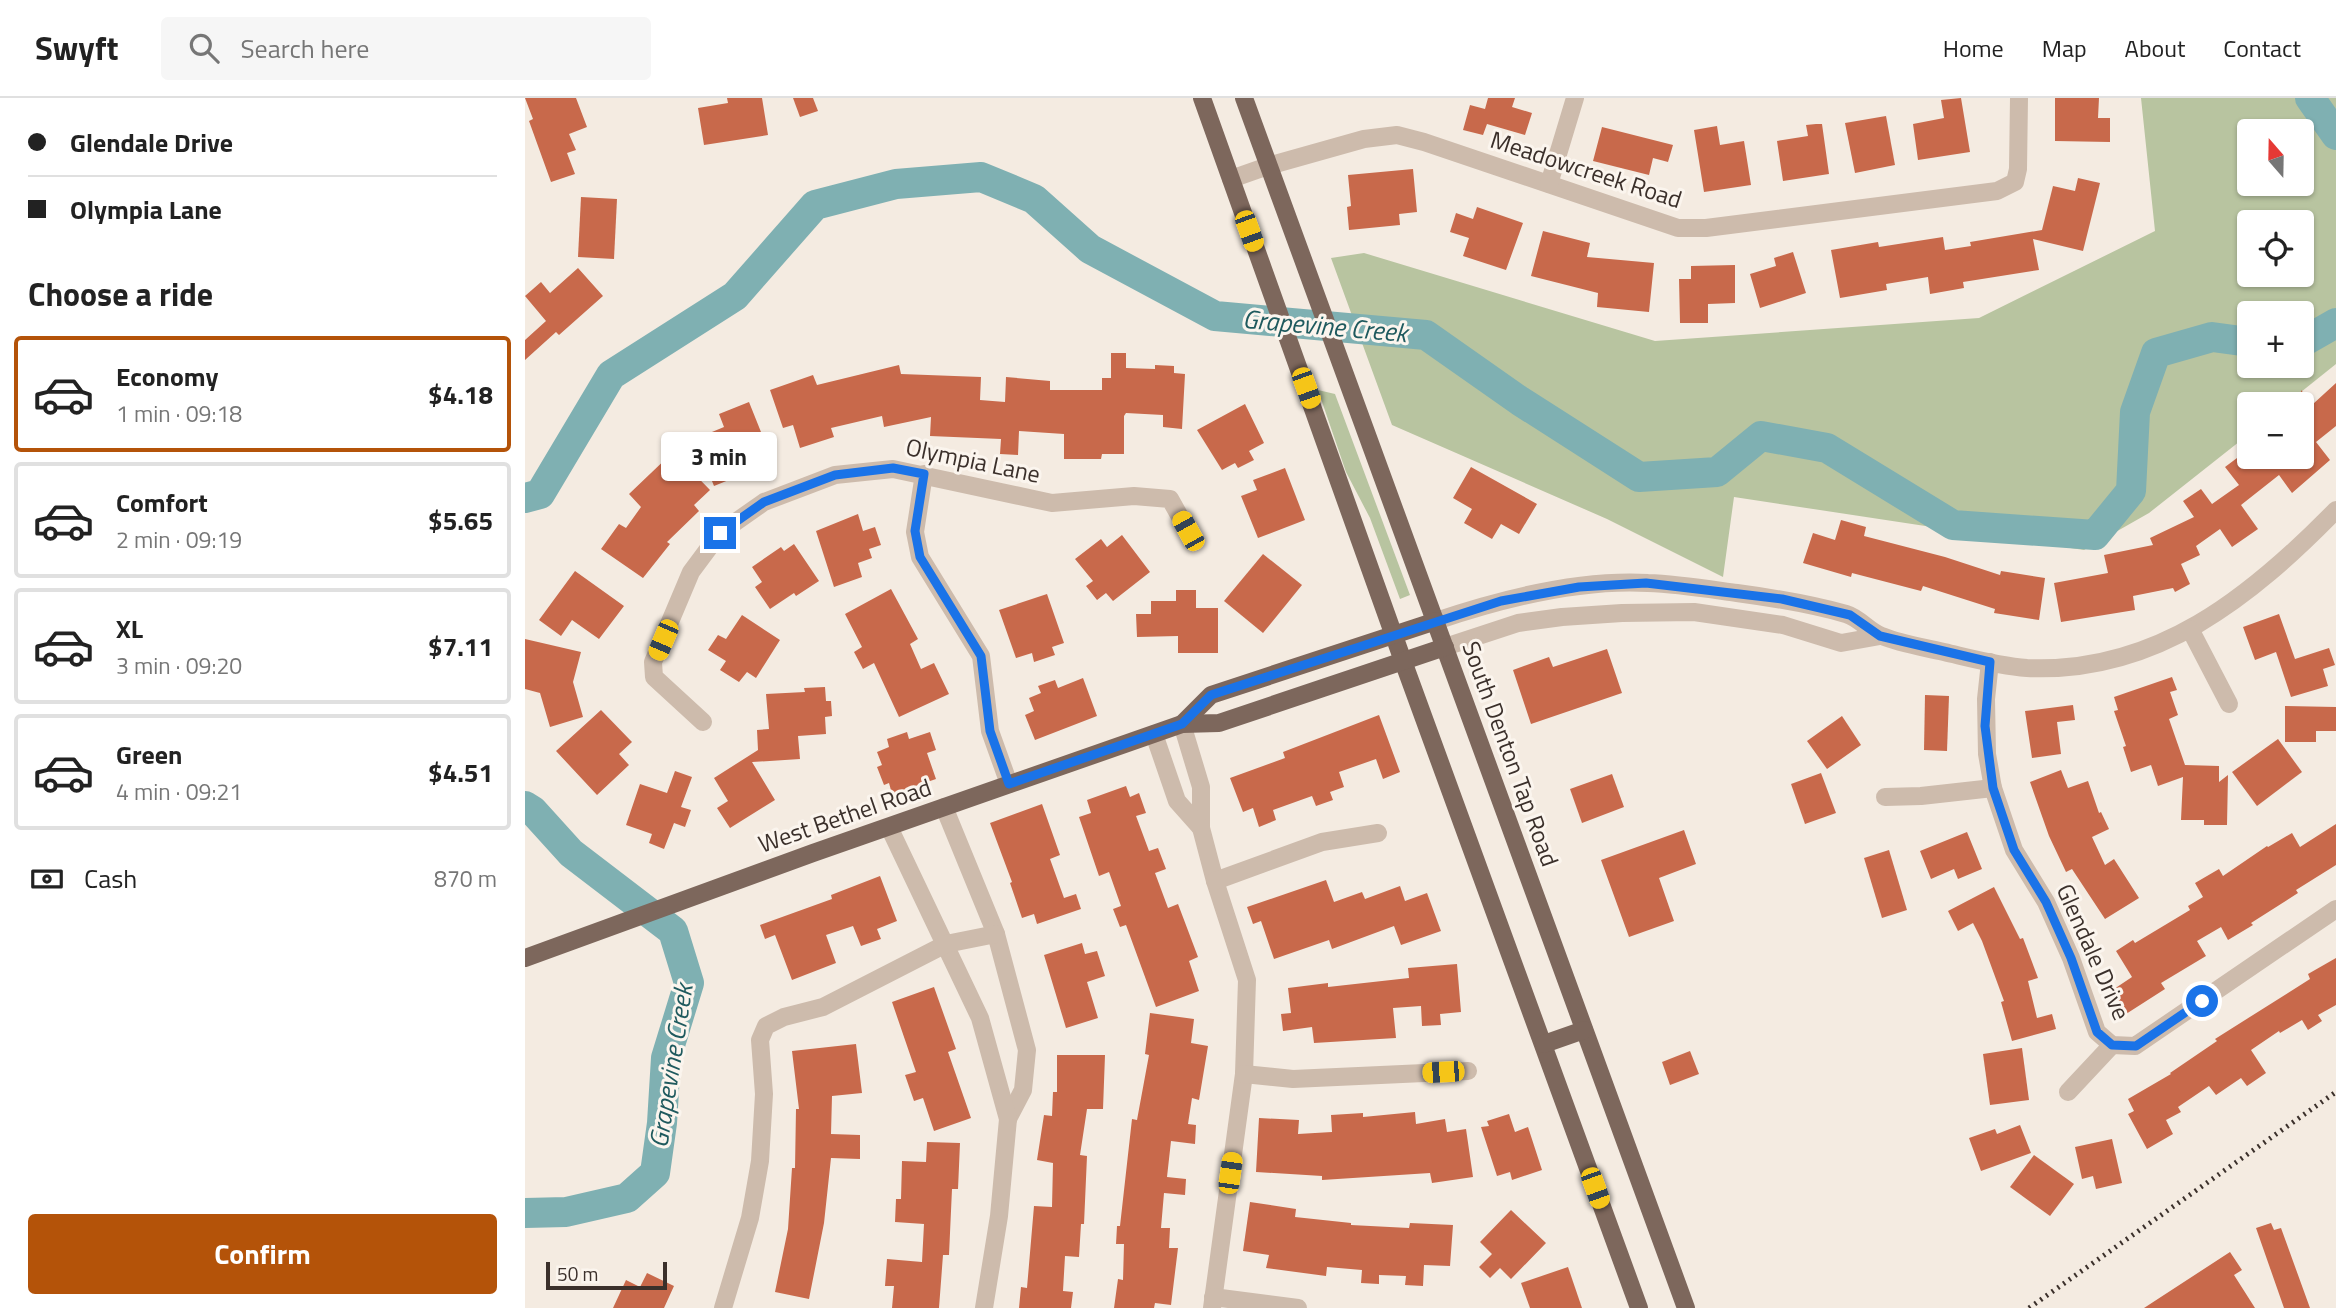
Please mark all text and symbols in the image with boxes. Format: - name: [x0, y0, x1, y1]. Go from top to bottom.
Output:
- search box: [161, 17, 651, 80]
- text: Swyft: [35, 23, 119, 73]
- icon: search: [185, 29, 223, 67]
- text: Search here: [241, 29, 369, 68]
- text: Home: [1943, 30, 2004, 66]
- text: Map: [2042, 30, 2087, 66]
- text: About: [2125, 30, 2185, 66]
- text: Contact: [2223, 30, 2301, 66]
- north arrow: [2237, 119, 2313, 196]
- map controls: [2237, 119, 2314, 469]
- street label: Meadowcreek Road: [1486, 121, 1687, 217]
- text: Glendale Drive: [70, 123, 233, 162]
- text: Olympia Lane: [70, 190, 222, 229]
- car: [1232, 208, 1267, 254]
- button: locate: [2237, 210, 2314, 287]
- text: Choose a ride: [28, 270, 213, 318]
- water label: Grapevine Creek: [1241, 299, 1412, 352]
- button: +: [2237, 301, 2314, 378]
- text: Economy: [116, 357, 218, 396]
- icon: car: [32, 363, 95, 426]
- car: [1289, 365, 1324, 411]
- text: $4.18: [428, 375, 493, 414]
- button: −: [2237, 392, 2314, 469]
- text: 1 min · 09:18: [116, 396, 242, 431]
- street label: Olympia Lane: [903, 428, 1044, 492]
- callout: 3 min: [662, 432, 778, 480]
- text: 3 min: [691, 439, 747, 474]
- text: Comfort: [116, 483, 208, 522]
- icon: car: [32, 489, 95, 552]
- text: $5.65: [428, 501, 493, 540]
- car: [1169, 508, 1208, 554]
- route end: [704, 517, 736, 549]
- text: 2 min · 09:19: [116, 522, 242, 557]
- text: XL: [116, 609, 143, 648]
- icon: car: [32, 615, 95, 678]
- car: [646, 617, 681, 663]
- text: $7.11: [428, 627, 493, 666]
- street label: South Denton Tap Road: [1453, 636, 1568, 871]
- text: 3 min · 09:20: [116, 648, 242, 683]
- text: Green: [116, 735, 182, 774]
- icon: car: [32, 741, 95, 804]
- text: $4.51: [428, 753, 493, 792]
- street label: West Bethel Road: [753, 769, 936, 862]
- text: 4 min · 09:21: [116, 774, 242, 809]
- text: Cash: [84, 859, 137, 898]
- icon: cash: [28, 860, 66, 898]
- text: 870 m: [434, 861, 497, 896]
- street label: Glendale Drive: [2048, 878, 2140, 1025]
- water label: Grapevine Creek: [638, 978, 703, 1150]
- route start: [2186, 985, 2218, 1017]
- car: [1422, 1060, 1465, 1084]
- car: [1217, 1151, 1244, 1195]
- car: [1578, 1165, 1613, 1211]
- button: Confirm: [28, 1214, 497, 1294]
- scale bar: [546, 1259, 667, 1291]
- text: 50 m: [557, 1259, 598, 1288]

